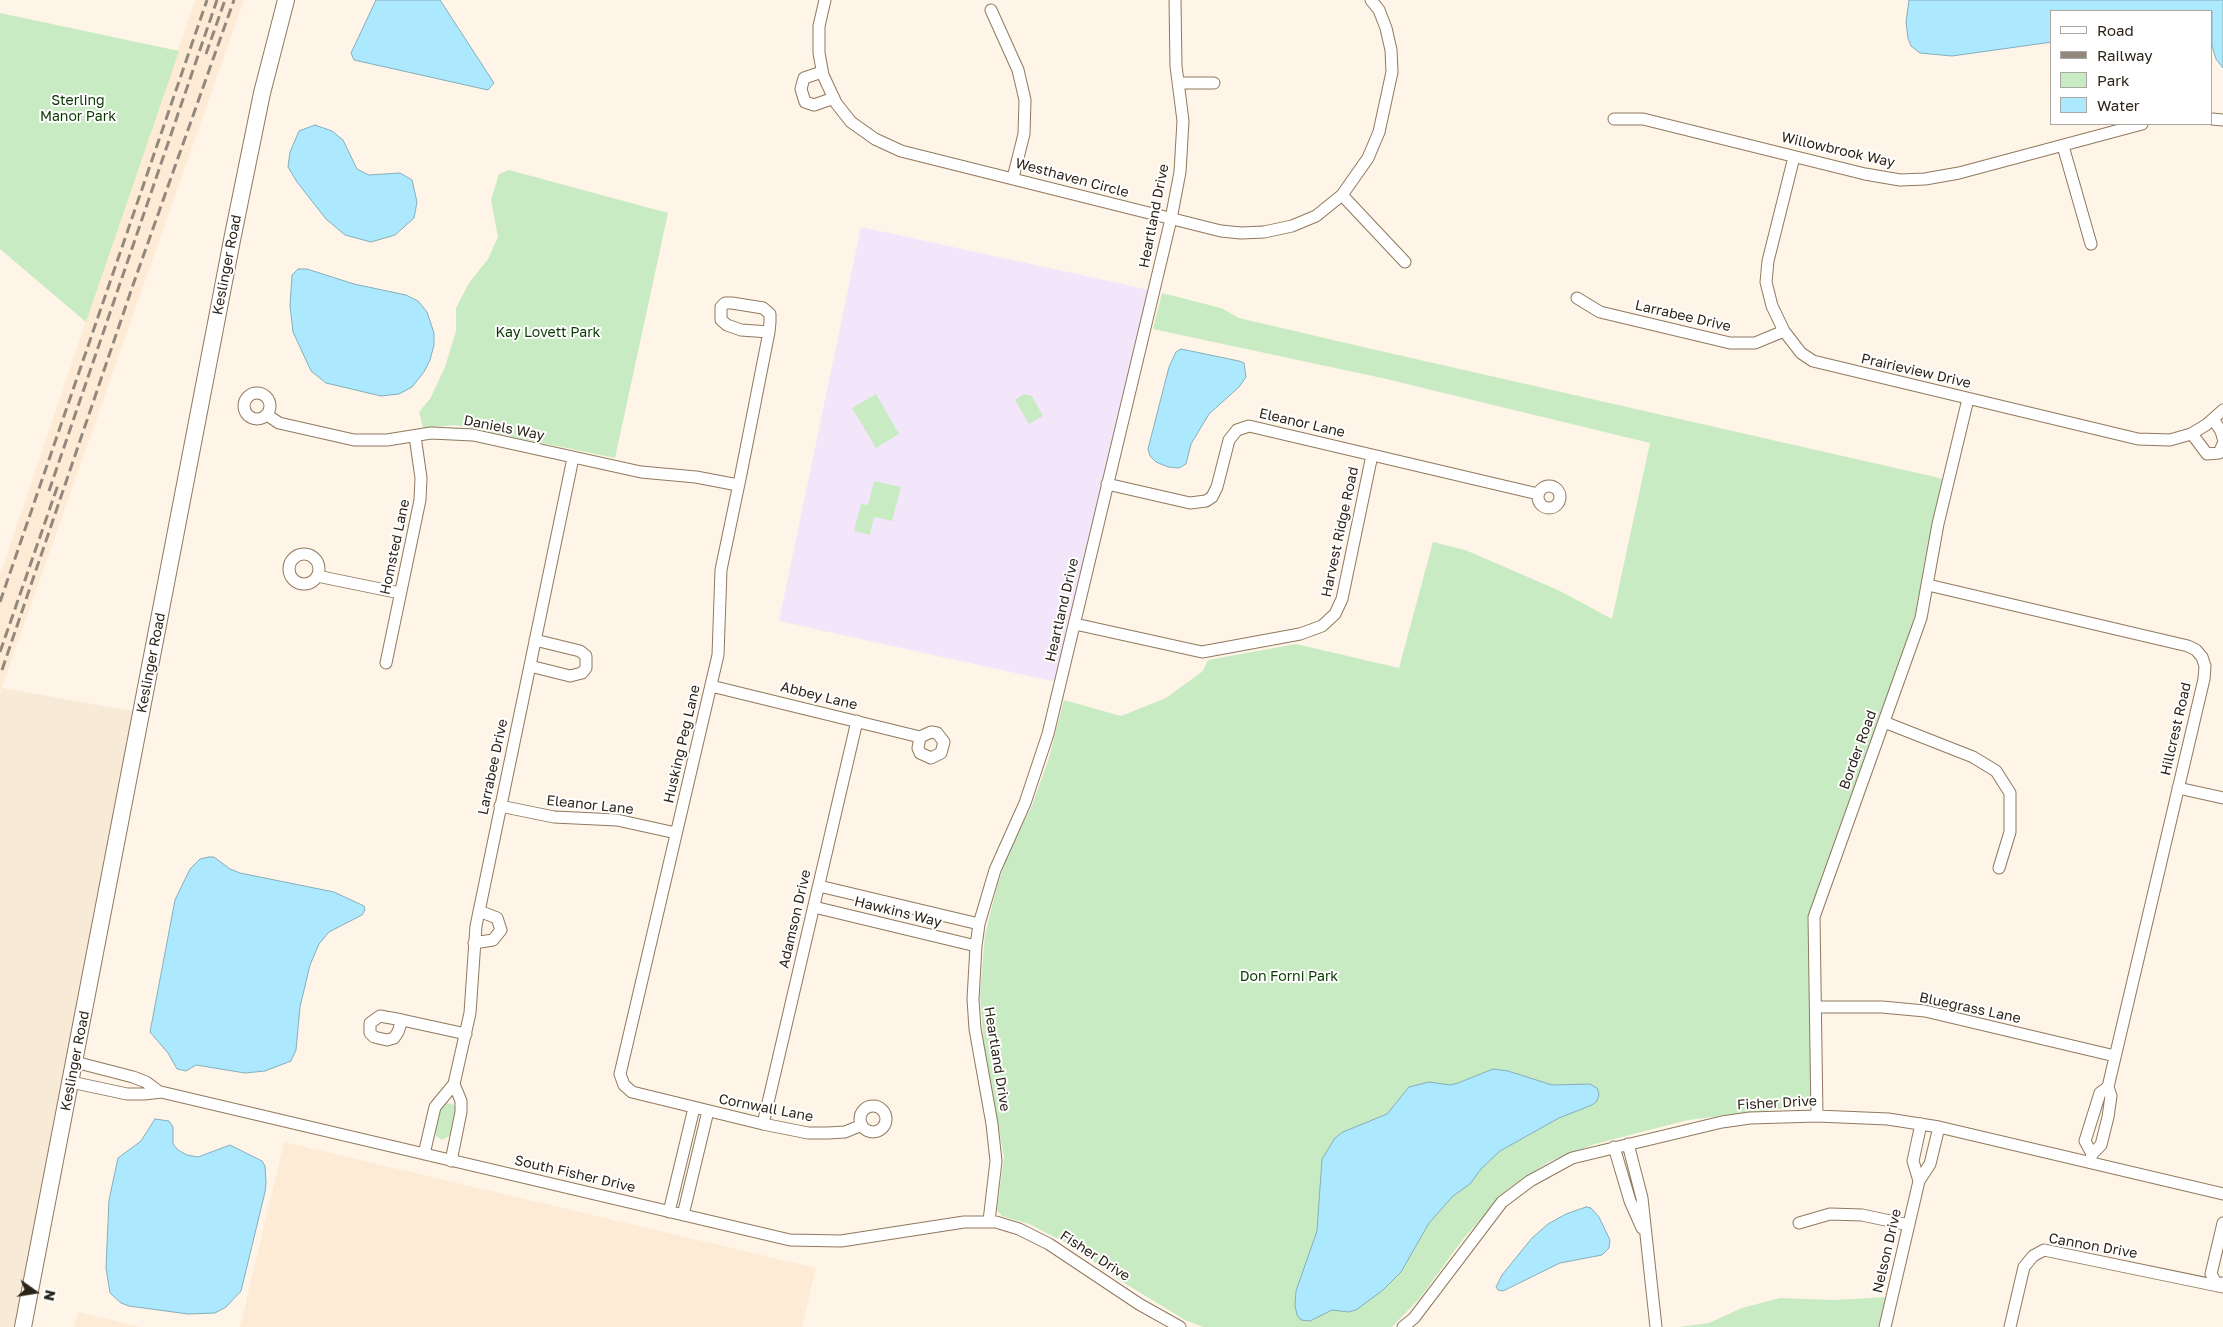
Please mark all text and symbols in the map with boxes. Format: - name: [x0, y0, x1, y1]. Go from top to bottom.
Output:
- legend: [2050, 10, 2213, 125]
- text: Road: [2097, 21, 2134, 39]
- text: Railway: [2097, 46, 2153, 64]
- text: Park: [2097, 71, 2129, 89]
- park label: Sterling Manor Park: [40, 93, 116, 125]
- text: Water: [2097, 96, 2140, 114]
- street label: Willowbrook Way: [1780, 129, 1896, 171]
- street label: Westhaven Circle: [1013, 155, 1131, 201]
- street label: Heartland Drive: [1136, 162, 1172, 270]
- street label: Keslinger Road: [209, 213, 245, 317]
- street label: Larrabee Drive: [1633, 297, 1733, 335]
- park label: Kay Lovett Park: [496, 325, 600, 341]
- street label: Prairieview Drive: [1859, 350, 1973, 392]
- street label: Eleanor Lane: [1257, 405, 1347, 441]
- street label: Daniels Way: [462, 412, 546, 444]
- street label: Harvest Ridge Road: [1318, 465, 1362, 599]
- street label: Homsted Lane: [377, 498, 413, 596]
- street label: Heartland Drive: [1042, 557, 1082, 663]
- street label: Keslinger Road: [133, 611, 169, 715]
- street label: Abbey Lane: [779, 678, 859, 714]
- street label: Hillcrest Road: [2157, 681, 2195, 777]
- street label: Husking Peg Lane: [660, 683, 704, 805]
- street label: Border Road: [1836, 708, 1880, 792]
- street label: Larrabee Drive: [475, 717, 511, 817]
- street label: Eleanor Lane: [546, 792, 634, 818]
- street label: Adamson Drive: [775, 868, 815, 970]
- street label: Hawkins Way: [853, 893, 943, 931]
- park label: Don Forni Park: [1240, 969, 1338, 985]
- street label: Bluegrass Lane: [1918, 989, 2022, 1027]
- street label: Heartland Drive: [980, 1005, 1014, 1113]
- street label: Keslinger Road: [57, 1009, 93, 1113]
- street label: Cornwall Lane: [717, 1091, 815, 1125]
- street label: Fisher Drive: [1737, 1093, 1817, 1113]
- street label: South Fisher Drive: [513, 1152, 637, 1196]
- street label: Nelson Drive: [1869, 1207, 1905, 1295]
- street label: Fisher Drive: [1057, 1227, 1133, 1285]
- street label: Cannon Drive: [2047, 1230, 2139, 1262]
- north arrow: [10, 1267, 60, 1317]
- text: N: [41, 1288, 60, 1303]

